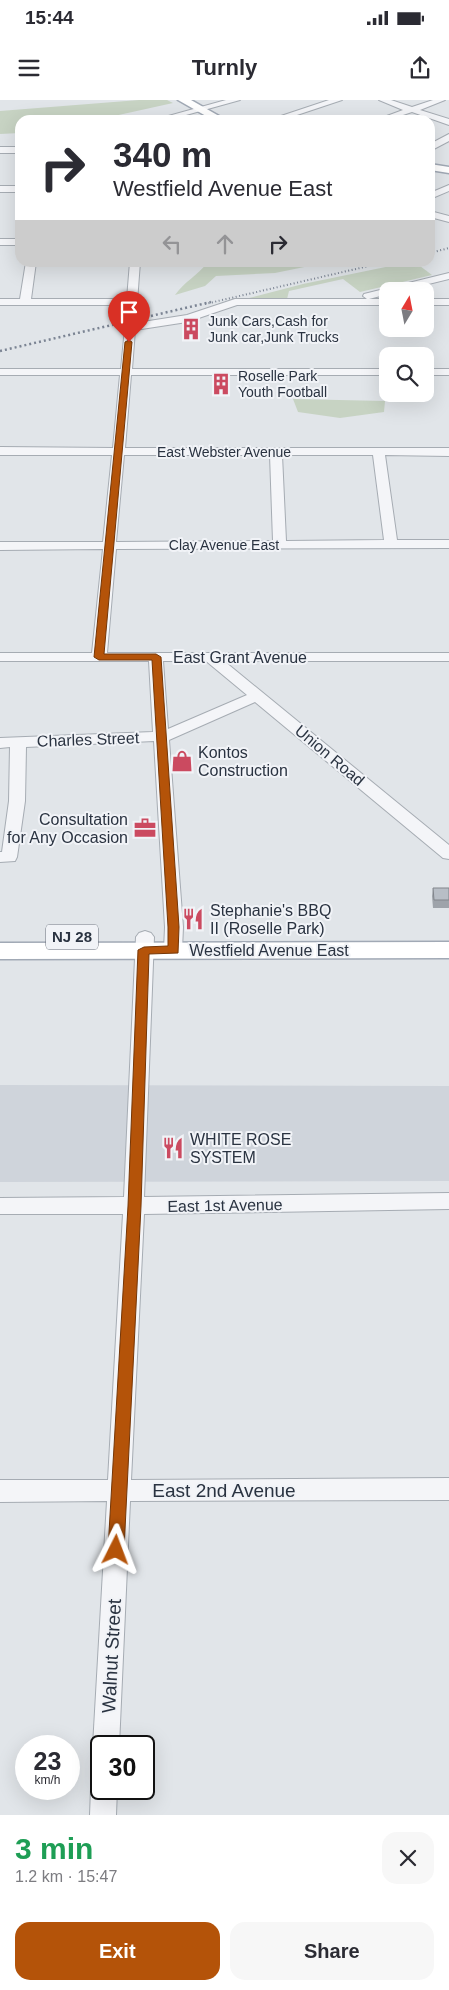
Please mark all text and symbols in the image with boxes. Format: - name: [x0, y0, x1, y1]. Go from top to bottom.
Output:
- text: 15:44: [25, 7, 74, 28]
- icon: menu: [15, 54, 43, 82]
- icon: share: [406, 54, 434, 82]
- text: Turnly: [192, 55, 257, 80]
- icon: right: [30, 135, 95, 200]
- text: 340 m: [113, 135, 212, 174]
- text: Westfield Avenue East: [113, 176, 332, 201]
- icon: left: [158, 230, 186, 258]
- icon: ahead: [211, 230, 239, 258]
- icon: right: [264, 230, 292, 258]
- north arrow: [379, 282, 434, 338]
- map controls: [379, 282, 434, 402]
- pin: [108, 291, 150, 342]
- icon: arrive: [115, 298, 143, 326]
- place label: Junk Cars,Cash for Junk car,Junk Trucks: [208, 313, 339, 345]
- building icon: Junk Cars,Cash for Junk car,Junk Trucks: [178, 316, 204, 342]
- button: search: [379, 347, 434, 402]
- place label: Roselle Park Youth Football: [238, 368, 327, 400]
- building icon: Roselle Park Youth Football: [208, 371, 234, 397]
- street label: East Webster Avenue: [157, 444, 291, 460]
- street label: Clay Avenue East: [169, 537, 279, 553]
- street label: East Grant Avenue: [173, 649, 307, 666]
- street label: Union Road: [292, 722, 368, 789]
- street label: Charles Street: [37, 729, 140, 750]
- place label: Kontos Construction: [198, 744, 288, 779]
- shop icon: Kontos Construction: [169, 748, 195, 774]
- place label: Consultation for Any Occasion: [7, 811, 128, 846]
- office icon: Consultation for Any Occasion: [132, 815, 158, 841]
- place label: Stephanie's BBQ II (Roselle Park): [210, 902, 331, 937]
- restaurant icon: Stephanie's BBQ II (Roselle Park): [180, 906, 206, 932]
- road number: NJ 28: [46, 924, 98, 950]
- street label: Westfield Avenue East: [189, 942, 349, 959]
- place label: WHITE ROSE SYSTEM: [190, 1131, 291, 1166]
- restaurant icon: WHITE ROSE SYSTEM: [160, 1135, 186, 1161]
- street label: East 1st Avenue: [167, 1196, 283, 1215]
- street label: East 2nd Avenue: [152, 1480, 296, 1501]
- position arrow: [89, 1523, 141, 1575]
- street label: Walnut Street: [98, 1598, 125, 1714]
- speed limit sign: 30: [90, 1735, 155, 1800]
- text: 23: [34, 1747, 61, 1775]
- text: km/h: [34, 1773, 61, 1787]
- text: 3 min: [15, 1832, 93, 1865]
- button: close: [382, 1832, 434, 1884]
- text: 1.2 km · 15:47: [15, 1868, 117, 1885]
- button: Exit: [15, 1922, 220, 1980]
- button: Share: [230, 1922, 434, 1980]

